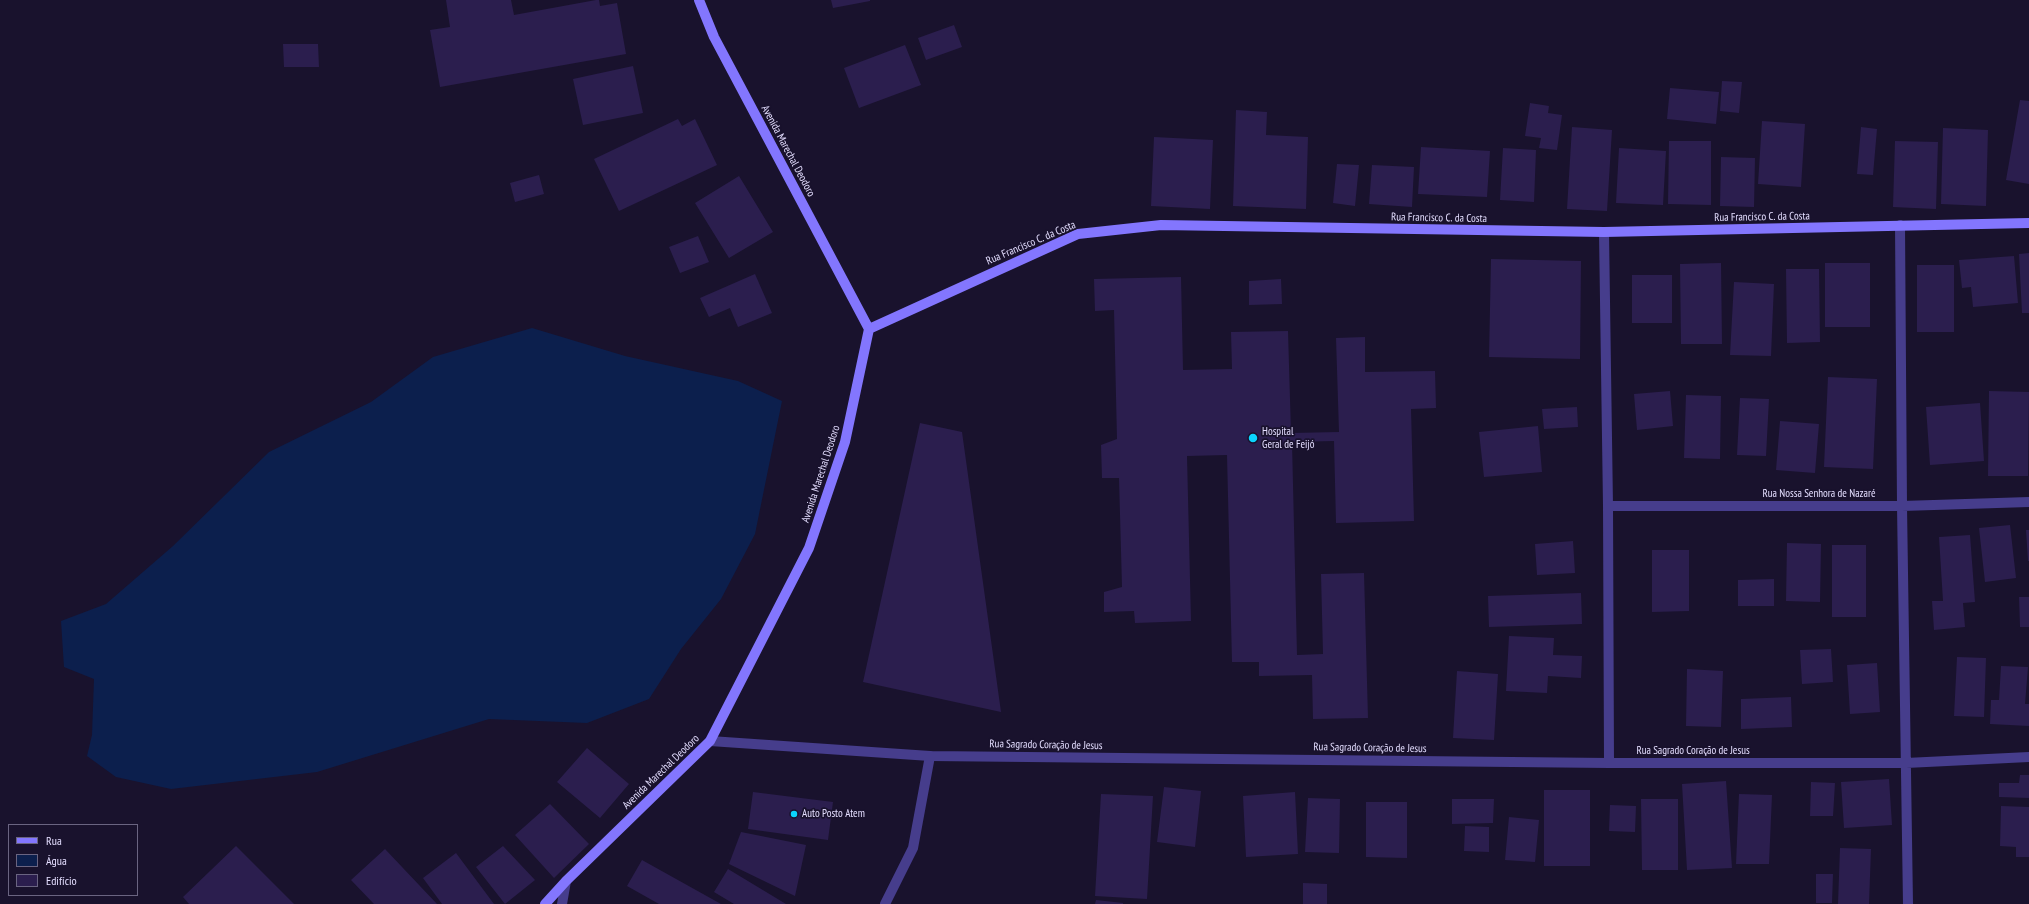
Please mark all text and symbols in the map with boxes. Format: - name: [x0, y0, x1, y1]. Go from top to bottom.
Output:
- street label: Avenida Marechal Deodoro: [758, 103, 818, 199]
- street label: Rua Francisco C. da Costa: [1714, 210, 1810, 224]
- street label: Rua Francisco C. da Costa: [1391, 211, 1487, 225]
- street label: Rua Francisco C. da Costa: [984, 218, 1078, 268]
- street label: Avenida Marechal Deodoro: [799, 424, 843, 524]
- place label: Hospital Geral de Feijó: [1262, 425, 1314, 451]
- marker: Hospital Geral de Feijó: [1247, 432, 1259, 444]
- street label: Rua Nossa Senhora de Nazaré: [1763, 487, 1875, 501]
- street label: Avenida Marechal Deodoro: [620, 732, 702, 812]
- street label: Rua Sagrado Coração de Jesus: [989, 737, 1103, 753]
- street label: Rua Sagrado Coração de Jesus: [1313, 740, 1427, 756]
- street label: Rua Sagrado Coração de Jesus: [1636, 744, 1750, 758]
- place label: Auto Posto Atem: [802, 807, 865, 821]
- marker: Auto Posto Atem: [789, 809, 799, 819]
- legend: [8, 824, 138, 896]
- text: Rua: [46, 833, 62, 848]
- text: Água: [46, 853, 67, 868]
- text: Edifício: [46, 873, 77, 888]

